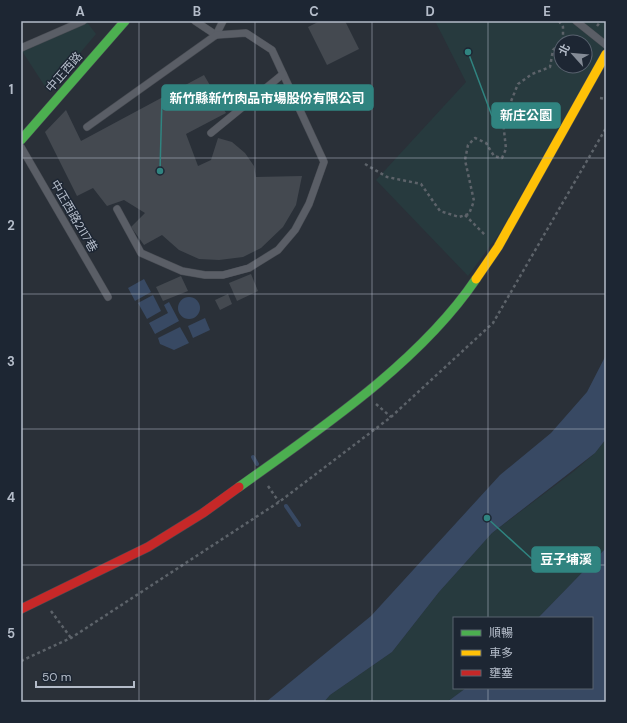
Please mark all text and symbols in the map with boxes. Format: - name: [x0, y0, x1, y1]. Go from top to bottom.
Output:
- text: A: [75, 3, 85, 20]
- text: B: [193, 3, 201, 20]
- text: C: [309, 3, 319, 20]
- text: D: [425, 3, 435, 20]
- text: E: [543, 3, 551, 20]
- north arrow: [553, 34, 593, 74]
- text: 北: [555, 41, 573, 58]
- street label: 中正西路: [42, 49, 86, 95]
- text: 1: [9, 81, 13, 98]
- callout: 新竹縣新竹肉品市場股份有限公司: [162, 85, 373, 110]
- text: 新竹縣新竹肉品市場股份有限公司: [169, 90, 365, 107]
- callout: 新庄公園: [492, 103, 560, 128]
- text: 新庄公園: [500, 107, 552, 124]
- street label: 中正西路2117巷: [47, 177, 101, 255]
- text: 2: [7, 217, 15, 234]
- text: 3: [7, 353, 15, 370]
- text: 4: [7, 489, 15, 506]
- callout: 豆子埔溪: [532, 547, 600, 572]
- text: 豆子埔溪: [540, 551, 592, 568]
- legend: [453, 617, 593, 689]
- text: 5: [7, 625, 15, 642]
- text: 順暢: [489, 625, 513, 641]
- text: 車多: [489, 645, 513, 661]
- scale bar: [36, 663, 134, 689]
- text: 壅塞: [489, 665, 513, 681]
- text: 50 m: [42, 669, 71, 685]

